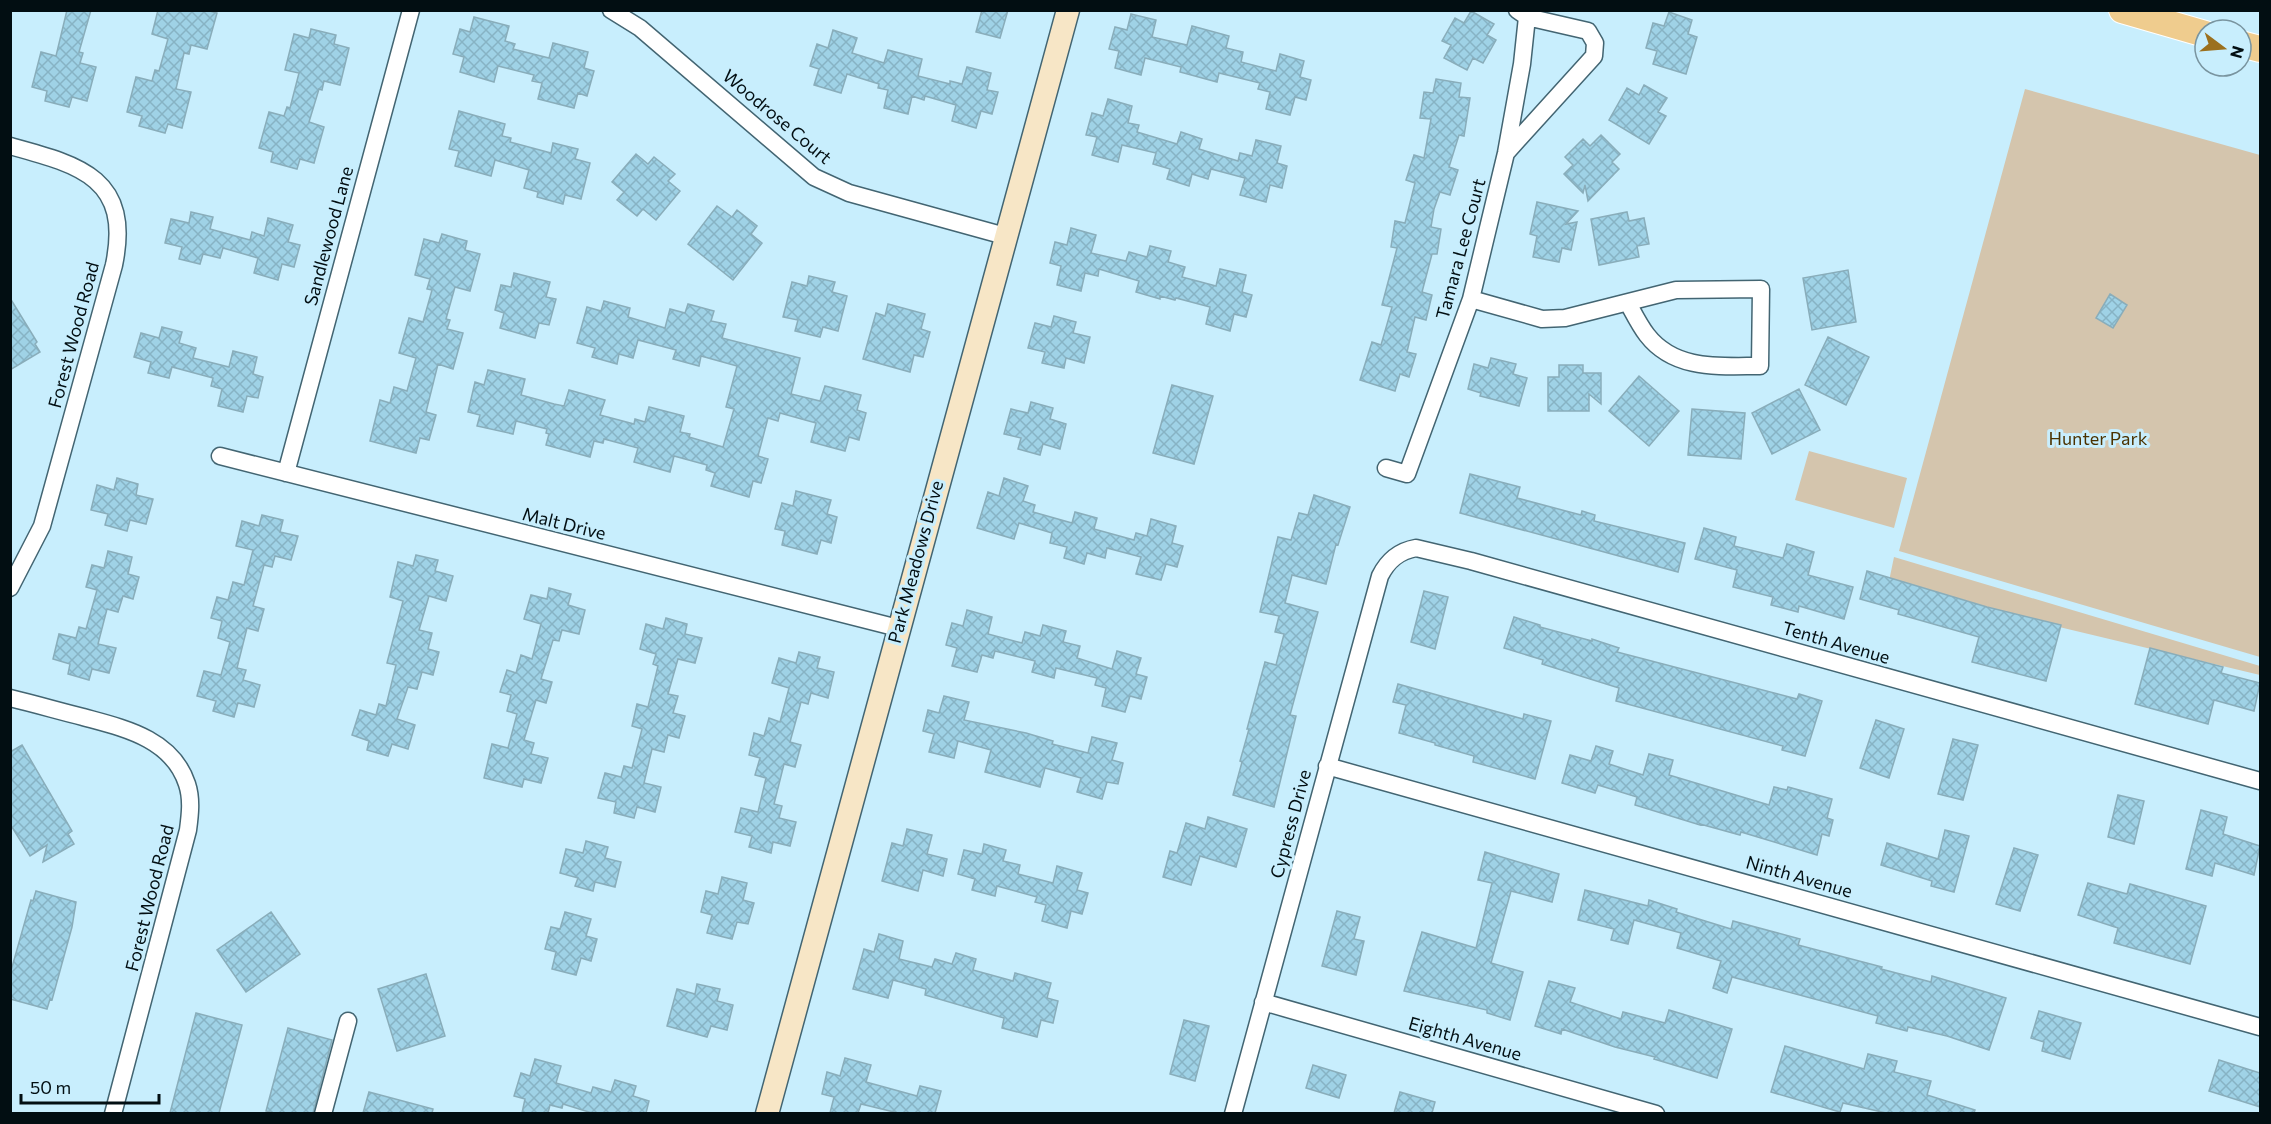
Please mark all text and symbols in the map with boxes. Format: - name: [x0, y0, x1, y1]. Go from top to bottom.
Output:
- north arrow: [2193, 18, 2253, 78]
- text: N: [2227, 44, 2249, 61]
- street label: Woodrose Court: [719, 64, 837, 168]
- street label: Sandlewood Lane: [299, 164, 357, 308]
- street label: Tamara Lee Court: [1431, 176, 1489, 322]
- street label: Forest Wood Road: [43, 259, 103, 410]
- park label: Hunter Park: [2049, 427, 2148, 449]
- street label: Park Meadows Drive: [883, 478, 947, 645]
- street label: Malt Drive: [520, 502, 608, 544]
- street label: Tenth Avenue: [1780, 616, 1893, 668]
- street label: Cypress Drive: [1265, 767, 1315, 880]
- street label: Forest Wood Road: [120, 822, 178, 973]
- street label: Ninth Avenue: [1744, 850, 1855, 902]
- street label: Eighth Avenue: [1406, 1011, 1524, 1065]
- scale bar: [21, 1067, 159, 1105]
- text: 50 m: [30, 1076, 71, 1098]

